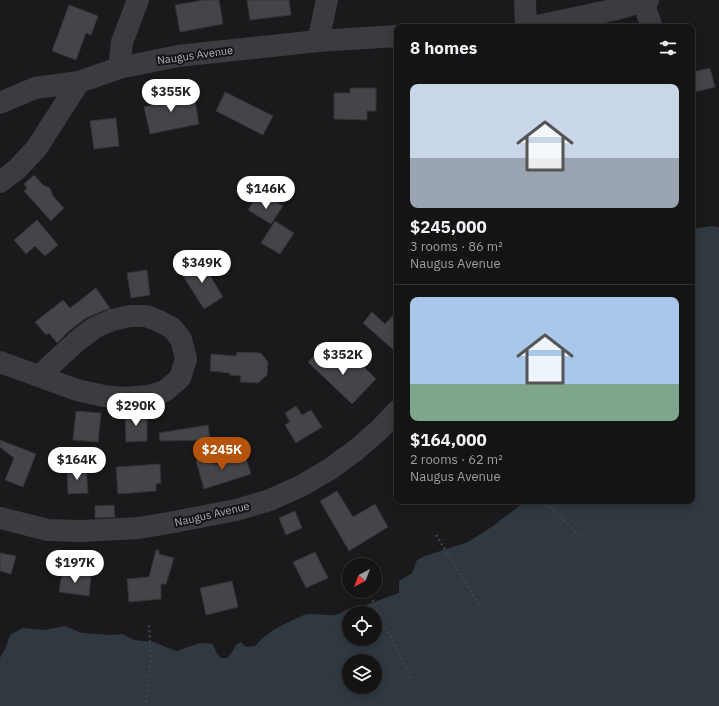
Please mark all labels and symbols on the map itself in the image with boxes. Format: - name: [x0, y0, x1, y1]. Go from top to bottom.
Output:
- street label: Naugus Avenue: [156, 43, 234, 67]
- pin: $355K: [143, 79, 199, 113]
- pin: $146K: [238, 176, 294, 210]
- pin: $349K: [174, 250, 230, 284]
- pin: $352K: [315, 342, 371, 376]
- pin: $290K: [108, 393, 164, 427]
- pin: $245K: [194, 437, 250, 471]
- pin: $164K: [49, 447, 105, 481]
- street label: Naugus Avenue: [173, 499, 251, 529]
- pin: $197K: [47, 550, 103, 584]
- north arrow: [342, 558, 382, 598]

